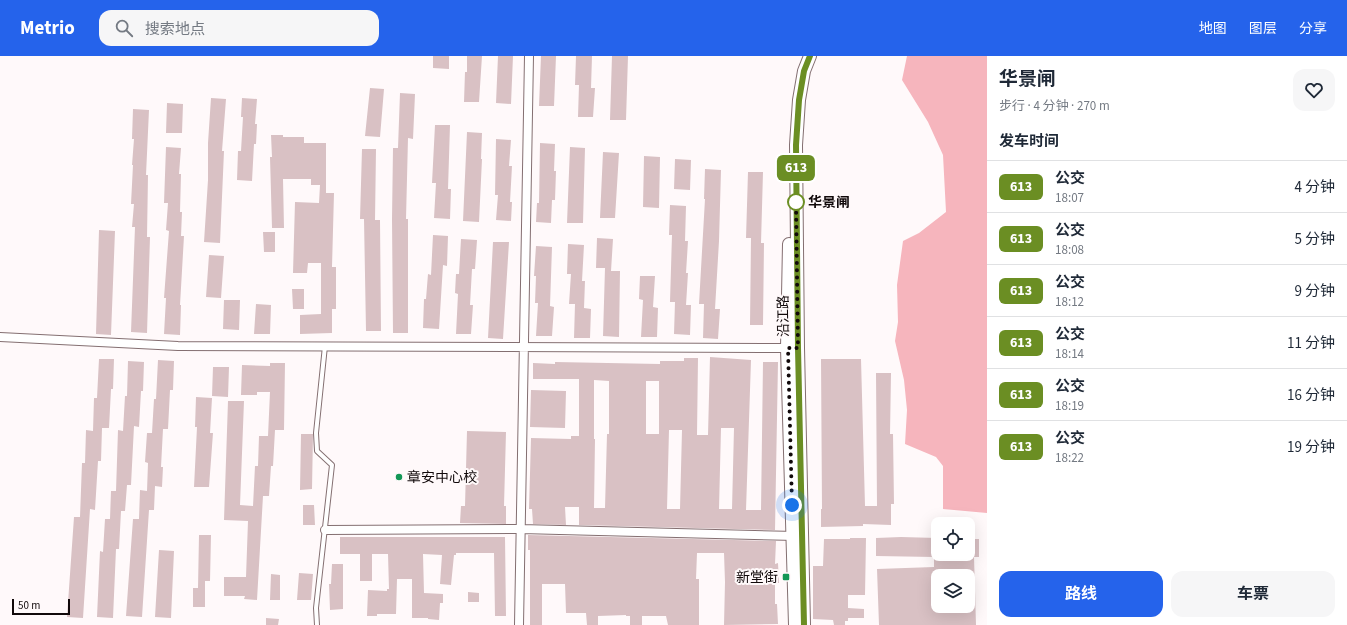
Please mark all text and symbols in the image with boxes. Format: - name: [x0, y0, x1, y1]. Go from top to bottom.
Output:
- search box: [99, 10, 379, 46]
- text: Metrio: [20, 15, 75, 42]
- icon: search: [113, 17, 135, 39]
- text: 搜索地点: [145, 19, 205, 40]
- text: 地图: [1199, 19, 1227, 39]
- text: 图层: [1249, 19, 1277, 39]
- text: 分享: [1299, 19, 1327, 39]
- text: 华景闸: [999, 66, 1056, 93]
- button: heart: [1293, 69, 1335, 111]
- text: 步行 · 4 分钟 · 270 m: [999, 97, 1110, 115]
- text: 发车时间: [999, 131, 1059, 152]
- line badge: 613: [773, 155, 819, 181]
- text: 613: [785, 158, 807, 178]
- text: 公交: [1055, 168, 1085, 189]
- text: 613: [1010, 177, 1032, 197]
- text: 4 分钟: [1295, 177, 1335, 198]
- text: 18:07: [1055, 189, 1084, 207]
- marker: 华景闸: [787, 193, 805, 211]
- place label: 华景闸: [808, 193, 850, 213]
- text: 公交: [1055, 220, 1085, 241]
- text: 613: [1010, 229, 1032, 249]
- text: 5 分钟: [1295, 229, 1335, 250]
- text: 18:08: [1055, 241, 1084, 259]
- text: 公交: [1055, 272, 1085, 293]
- text: 613: [1010, 281, 1032, 301]
- text: 9 分钟: [1295, 281, 1335, 302]
- text: 18:12: [1055, 293, 1084, 311]
- street label: 沿江路: [774, 295, 794, 337]
- text: 公交: [1055, 324, 1085, 345]
- text: 613: [1010, 333, 1032, 353]
- text: 11 分钟: [1287, 333, 1335, 354]
- text: 18:14: [1055, 345, 1084, 363]
- text: 公交: [1055, 376, 1085, 397]
- text: 613: [1010, 385, 1032, 405]
- text: 16 分钟: [1287, 385, 1335, 406]
- text: 18:19: [1055, 397, 1084, 415]
- text: 公交: [1055, 428, 1085, 449]
- text: 613: [1010, 437, 1032, 457]
- text: 19 分钟: [1287, 437, 1335, 458]
- text: 18:22: [1055, 449, 1084, 467]
- place label: 章安中心校: [407, 468, 477, 488]
- marker: 章安中心校: [394, 472, 404, 482]
- your location: [782, 495, 802, 515]
- map controls: [931, 517, 975, 613]
- button: locate: [931, 517, 975, 561]
- place label: 新堂街: [736, 568, 778, 588]
- button: layers: [931, 569, 975, 613]
- button: 路线: [999, 571, 1163, 617]
- button: 车票: [1171, 571, 1335, 617]
- marker: 新堂街: [781, 572, 791, 582]
- scale bar: [12, 597, 70, 616]
- text: 50 m: [18, 598, 40, 613]

